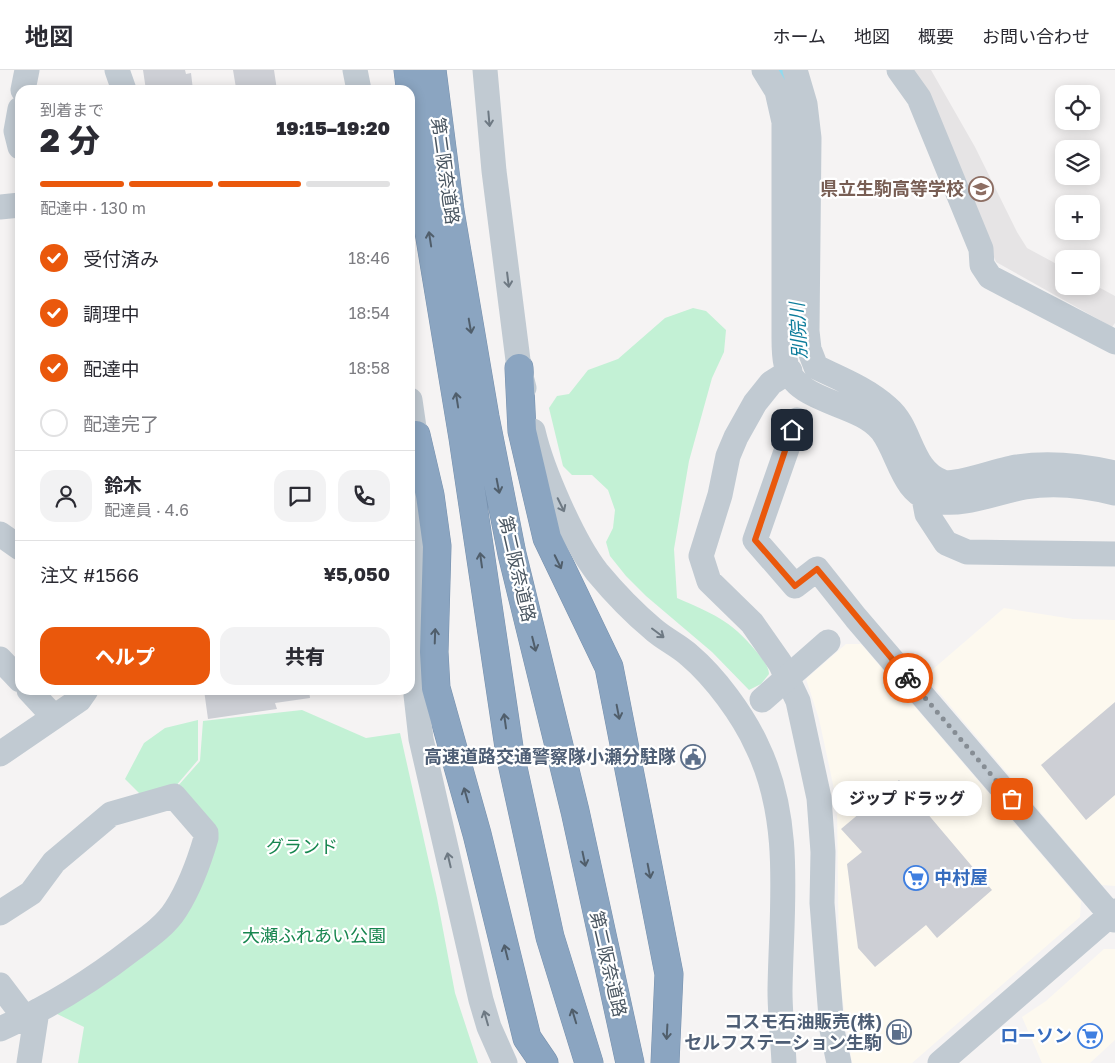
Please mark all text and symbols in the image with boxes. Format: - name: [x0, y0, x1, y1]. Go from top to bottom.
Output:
- text: 地図: [25, 21, 73, 50]
- text: ホーム: [773, 25, 826, 47]
- text: 地図: [854, 25, 890, 47]
- text: 概要: [918, 25, 954, 47]
- text: お問い合わせ: [982, 25, 1090, 47]
- map controls: [1055, 85, 1100, 295]
- button: locate: [1055, 85, 1100, 130]
- text: 到着まで: [40, 100, 104, 120]
- one-way arrow: [485, 110, 494, 126]
- text: 19:15–19:20: [276, 116, 390, 139]
- street label: 第二阪奈道路: [428, 116, 464, 226]
- text: 2 分: [40, 121, 100, 159]
- button: layers: [1055, 140, 1100, 185]
- school or university icon: 県立生駒高等学校: [968, 176, 994, 202]
- place label: 県立生駒高等学校: [820, 177, 964, 199]
- button: +: [1055, 195, 1100, 240]
- text: 配達中 · 130 m: [40, 198, 146, 218]
- one-way arrow: [425, 232, 435, 248]
- icon: check: [40, 244, 68, 272]
- text: 受付済み: [83, 247, 159, 270]
- text: 18:46: [348, 248, 390, 268]
- button: −: [1055, 250, 1100, 295]
- one-way arrow: [503, 272, 513, 288]
- icon: check: [40, 299, 68, 327]
- water label: 別院川: [784, 300, 810, 360]
- text: 調理中: [83, 302, 140, 325]
- text: 18:54: [349, 303, 390, 323]
- one-way arrow: [465, 318, 475, 334]
- icon: check: [40, 354, 68, 382]
- text: 配達中: [83, 357, 140, 380]
- text: 18:58: [349, 358, 390, 378]
- one-way arrow: [452, 392, 462, 408]
- pin: [771, 409, 813, 451]
- text: 配達完了: [83, 412, 159, 435]
- icon: home: [778, 416, 806, 444]
- button: person: [40, 470, 92, 522]
- button: chat: [274, 470, 326, 522]
- button: phone: [338, 470, 390, 522]
- text: 鈴木: [104, 473, 142, 496]
- one-way arrow: [494, 477, 504, 493]
- one-way arrow: [556, 497, 566, 512]
- text: 配達員 · 4.6: [104, 500, 189, 520]
- street label: 第二阪奈道路: [495, 514, 541, 624]
- one-way arrow: [476, 553, 486, 569]
- one-way arrow: [554, 554, 563, 569]
- text: ¥5,050: [323, 562, 390, 585]
- text: 注文 #1566: [40, 563, 139, 586]
- button: ヘルプ: [40, 627, 210, 685]
- button: 共有: [220, 627, 390, 685]
- one-way arrow: [651, 628, 665, 638]
- one-way arrow: [430, 629, 440, 645]
- one-way arrow: [530, 636, 539, 652]
- courier: [883, 653, 933, 703]
- icon: bike: [894, 664, 922, 692]
- one-way arrow: [613, 704, 623, 720]
- one-way arrow: [499, 713, 509, 729]
- public building icon: 高速道路交通警察隊小瀬分駐隊: [680, 744, 706, 770]
- place label: 高速道路交通警察隊小瀬分駐隊: [424, 745, 676, 767]
- pin: [991, 778, 1033, 820]
- callout: ジップ ドラッグ: [832, 782, 982, 816]
- icon: bag: [998, 785, 1026, 813]
- one-way arrow: [461, 787, 470, 803]
- text: ジップ ドラッグ: [849, 788, 965, 808]
- park label: グランド: [266, 835, 338, 857]
- one-way arrow: [580, 851, 589, 867]
- one-way arrow: [444, 852, 453, 868]
- one-way arrow: [645, 863, 655, 879]
- supermarket icon: 中村屋: [903, 865, 929, 891]
- place label: 中村屋: [934, 866, 988, 888]
- street label: 第二阪奈道路: [586, 909, 632, 1019]
- park label: 大瀬ふれあい公園: [242, 924, 386, 946]
- one-way arrow: [501, 945, 510, 961]
- one-way arrow: [569, 1009, 579, 1025]
- one-way arrow: [481, 1010, 491, 1026]
- place label: コスモ石油販売(株) セルフステーション生駒: [684, 1010, 882, 1053]
- fuel station icon: コスモ石油販売(株) セルフステーション生駒: [886, 1019, 912, 1045]
- supermarket icon: ローソン: [1077, 1023, 1103, 1049]
- one-way arrow: [662, 1024, 671, 1040]
- place label: ローソン: [1000, 1024, 1072, 1046]

